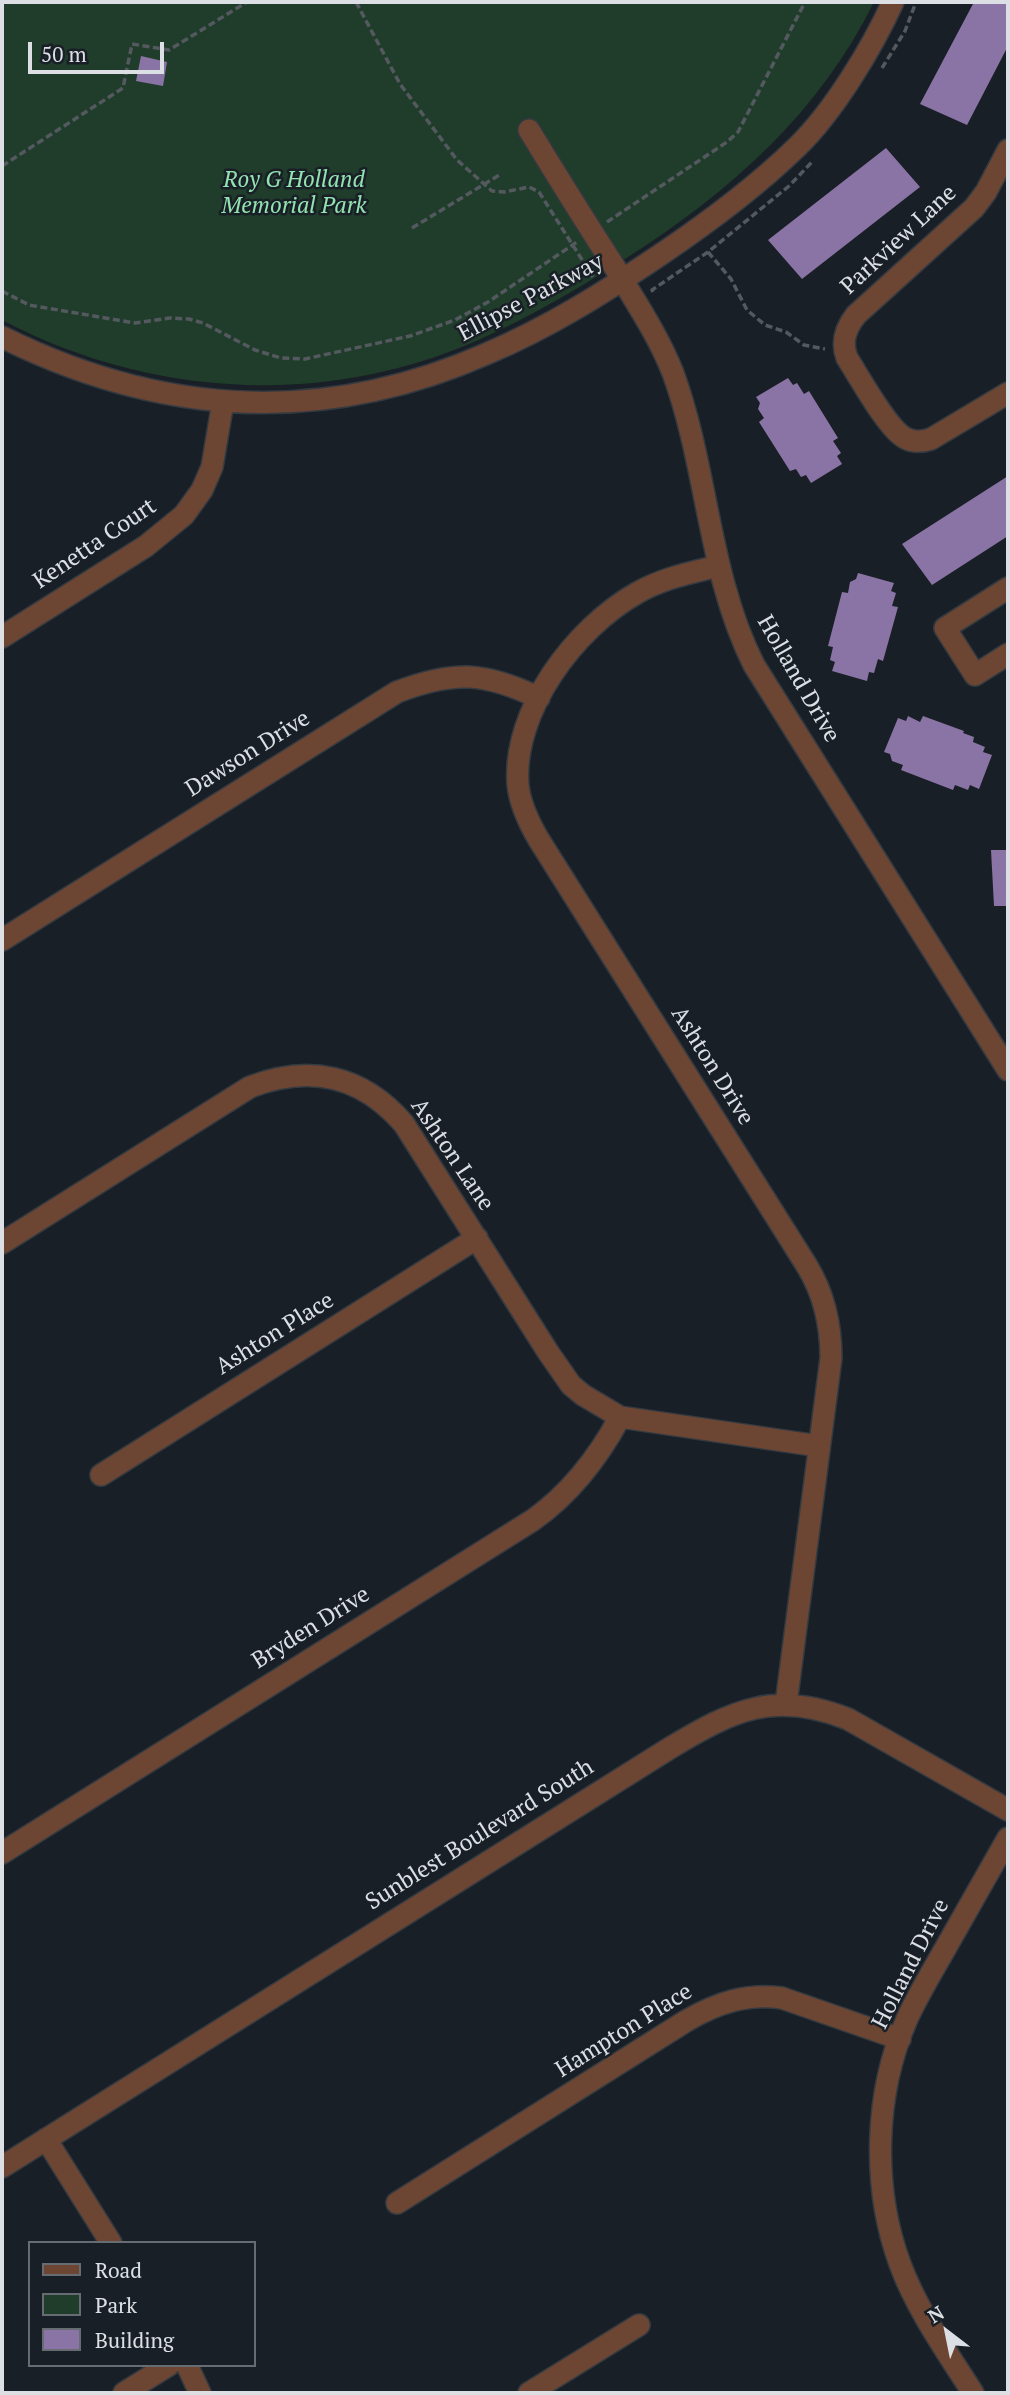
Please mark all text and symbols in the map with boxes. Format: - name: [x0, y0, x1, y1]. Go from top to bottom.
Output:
- scale bar: [32, 28, 168, 72]
- text: 50 m: [41, 40, 87, 68]
- park label: Roy G Holland Memorial Park: [221, 166, 367, 220]
- street label: Parkview Lane: [835, 179, 963, 301]
- street label: Ellipse Parkway: [454, 248, 608, 348]
- street label: Kenetta Court: [28, 493, 162, 595]
- street label: Holland Drive: [751, 611, 845, 747]
- street label: Dawson Drive: [181, 705, 315, 803]
- street label: Ashton Drive: [665, 1002, 759, 1130]
- street label: Ashton Lane: [404, 1094, 500, 1216]
- street label: Ashton Place: [211, 1287, 339, 1381]
- street label: Bryden Drive: [247, 1581, 375, 1675]
- street label: Sunblest Boulevard South: [361, 1754, 599, 1916]
- street label: Holland Drive: [867, 1895, 955, 2033]
- street label: Hampton Place: [551, 1978, 697, 2084]
- legend: [28, 2241, 256, 2367]
- text: Road: [95, 2256, 142, 2284]
- text: Park: [95, 2291, 137, 2319]
- north arrow: [912, 2297, 982, 2367]
- text: N: [923, 2299, 948, 2328]
- text: Building: [95, 2326, 174, 2354]

